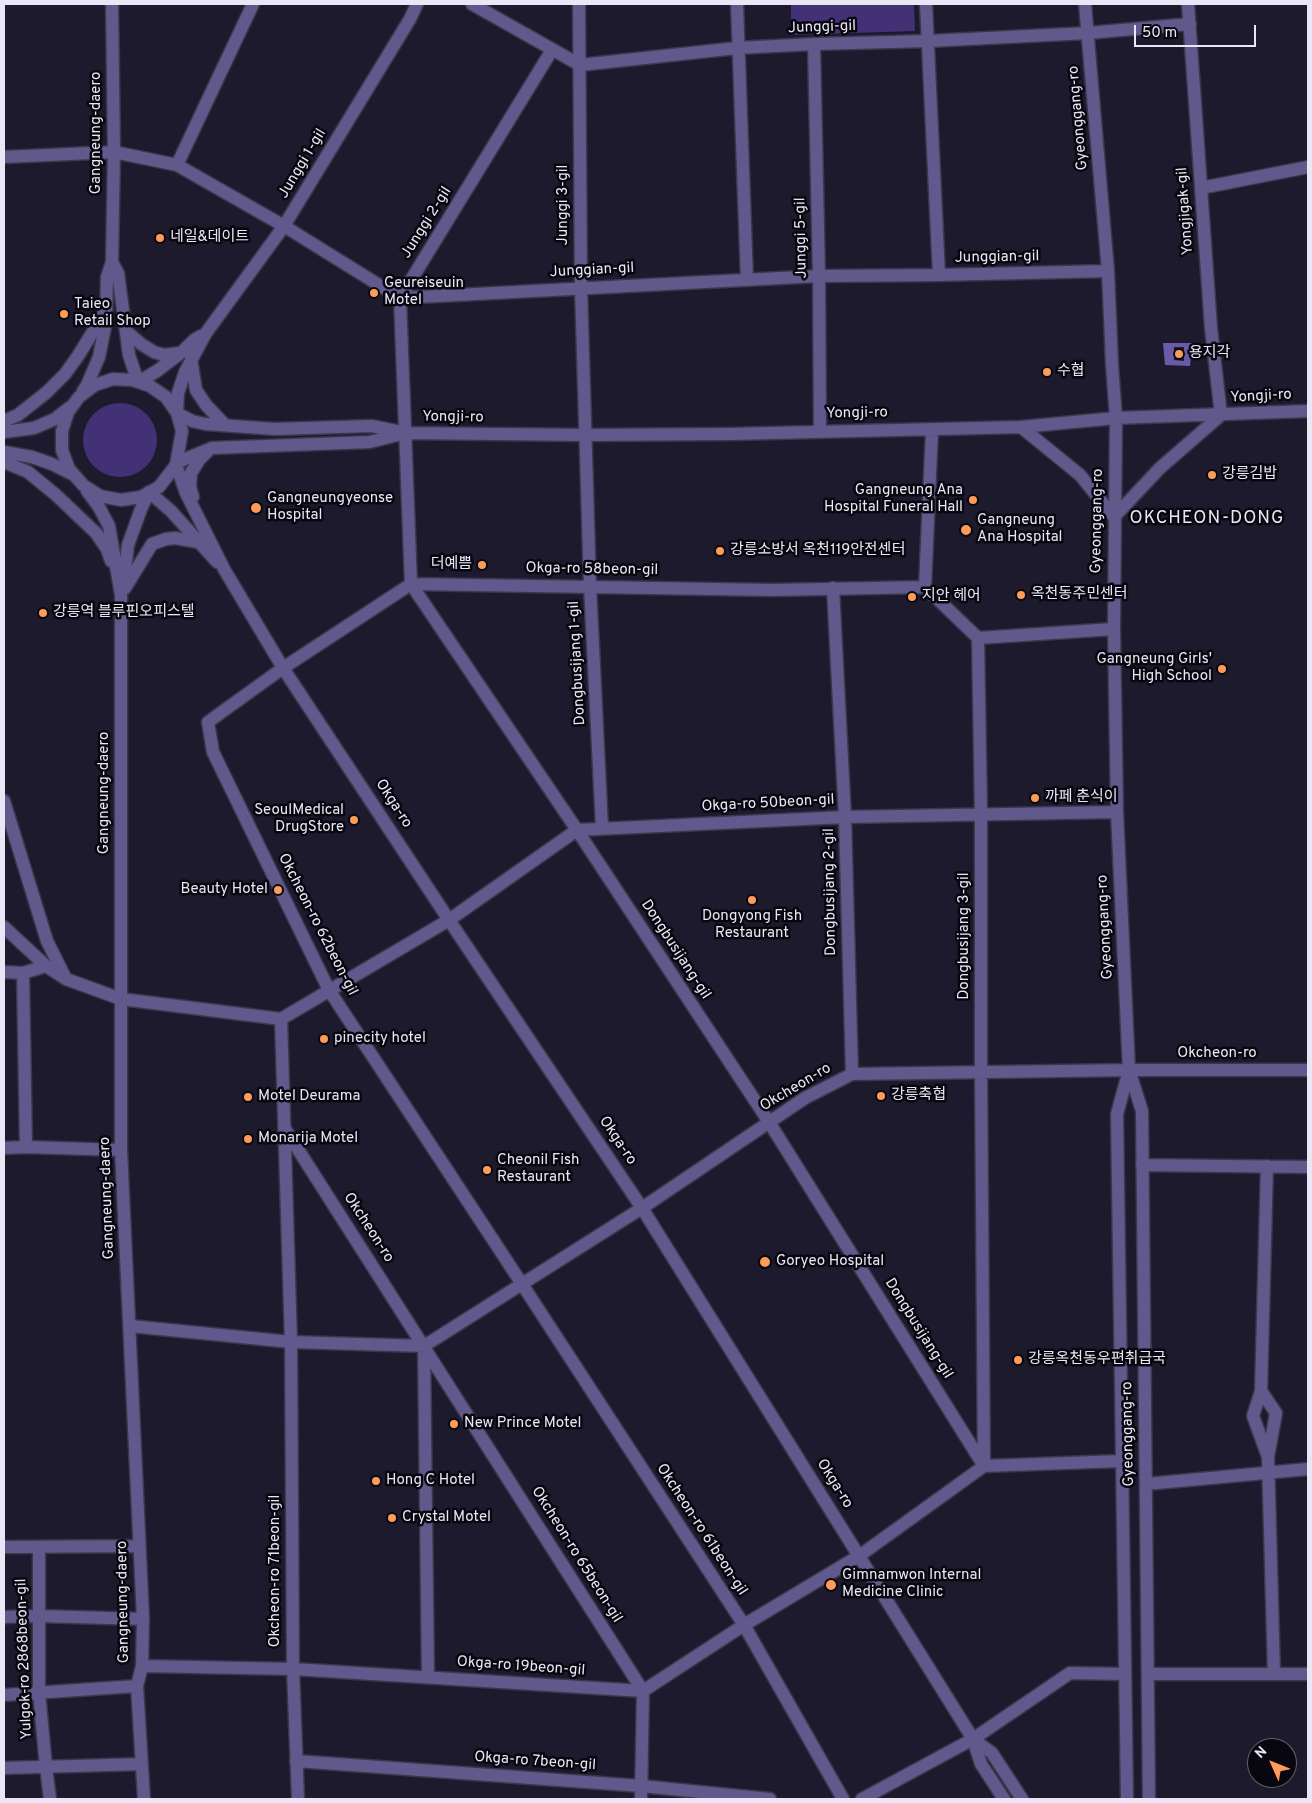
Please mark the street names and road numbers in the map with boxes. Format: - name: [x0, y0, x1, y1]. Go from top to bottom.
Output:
- street label: Junggi-gil: [788, 18, 856, 38]
- street label: Gyeonggang-ro: [1065, 65, 1093, 171]
- street label: Gangneung-daero: [88, 72, 106, 194]
- street label: Junggi 1-gil: [275, 126, 331, 202]
- street label: Junggi 3-gil: [555, 165, 573, 245]
- street label: Yongjigak-gil: [1174, 166, 1198, 256]
- street label: Junggi 2-gil: [398, 184, 456, 262]
- street label: Junggi 5-gil: [792, 197, 812, 279]
- street label: Junggian-gil: [954, 248, 1040, 268]
- street label: Junggian-gil: [549, 260, 635, 282]
- street label: Yongji-ro: [1230, 386, 1292, 408]
- street label: Yongji-ro: [826, 404, 888, 424]
- street label: Yongji-ro: [422, 408, 484, 428]
- street label: Gyeonggang-ro: [1088, 468, 1108, 574]
- street label: Okga-ro 58beon-gil: [526, 560, 658, 580]
- street label: Dongbusijang 1-gil: [566, 600, 590, 726]
- street label: Gangneung-daero: [96, 732, 114, 854]
- street label: Okga-ro: [371, 776, 415, 832]
- street label: Okga-ro 50beon-gil: [701, 792, 835, 816]
- street label: Dongbusijang 2-gil: [821, 828, 841, 956]
- street label: Okcheon-ro 62beon-gil: [273, 851, 361, 999]
- street label: Dongbusijang 3-gil: [956, 872, 974, 1000]
- street label: Gyeonggang-ro: [1094, 874, 1118, 980]
- street label: Dongbusijang-gil: [636, 897, 714, 1003]
- street label: Okcheon-ro: [1177, 1045, 1257, 1063]
- street label: Okcheon-ro: [757, 1060, 835, 1116]
- street label: Okga-ro: [594, 1113, 640, 1169]
- street label: Gangneung-daero: [97, 1136, 119, 1260]
- street label: Okcheon-ro: [339, 1190, 397, 1266]
- street label: Dongbusijang-gil: [880, 1275, 956, 1383]
- street label: Gyeonggang-ro: [1119, 1381, 1139, 1487]
- street label: Okga-ro: [812, 1456, 856, 1512]
- street label: Okcheon-ro 61beon-gil: [652, 1461, 750, 1599]
- street label: Okcheon-ro 65beon-gil: [527, 1484, 625, 1626]
- street label: Okcheon-ro 71beon-gil: [267, 1495, 285, 1647]
- street label: Gangneung-daero: [114, 1540, 134, 1664]
- street label: Yulgok-ro 2868beon-gil: [13, 1578, 37, 1740]
- street label: Okga-ro 19beon-gil: [456, 1654, 586, 1680]
- street label: Okga-ro 7beon-gil: [474, 1749, 596, 1775]

